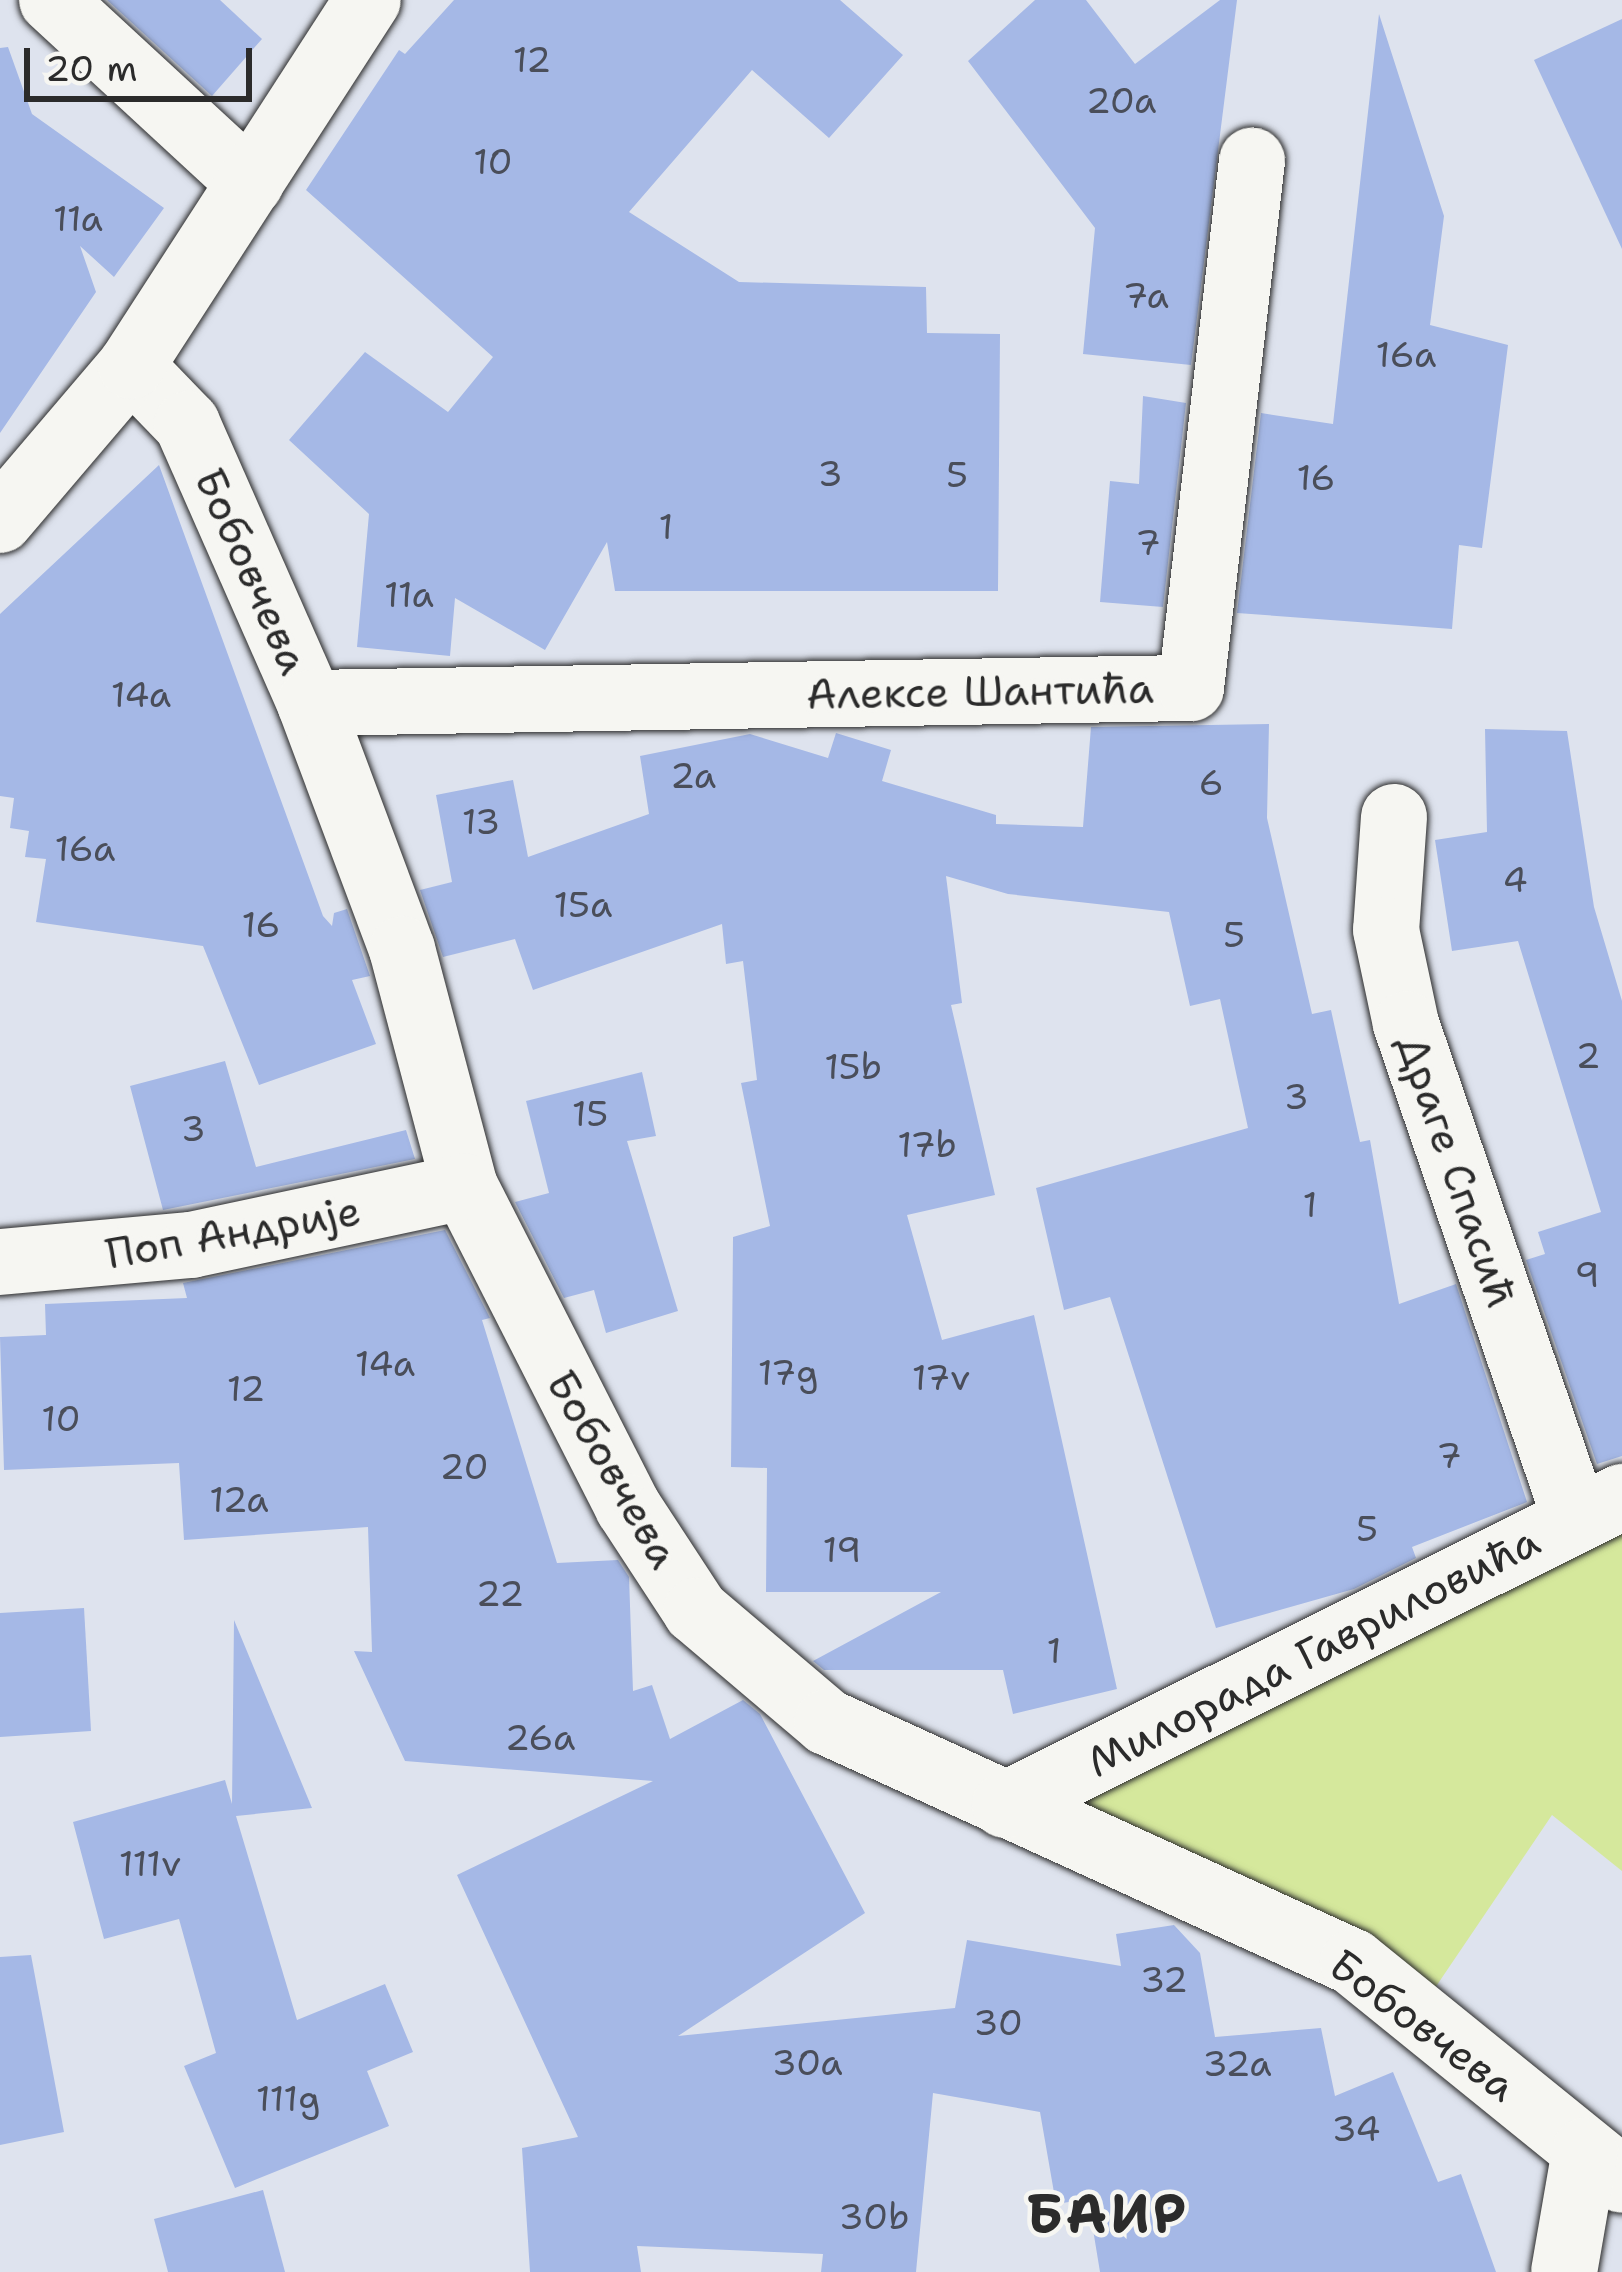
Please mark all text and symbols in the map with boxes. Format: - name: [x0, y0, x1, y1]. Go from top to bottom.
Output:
- scale bar: [30, 24, 258, 98]
- house number: 12: [513, 38, 551, 82]
- text: 20 m: [45, 44, 138, 93]
- house number: 20a: [1086, 79, 1156, 123]
- house number: 10: [473, 140, 513, 184]
- house number: 11a: [53, 197, 103, 241]
- house number: 7a: [1123, 274, 1169, 318]
- house number: 16a: [1376, 333, 1436, 377]
- house number: 3: [817, 452, 843, 496]
- house number: 5: [946, 453, 968, 497]
- house number: 16: [1296, 456, 1336, 500]
- street label: Бобовчева: [184, 460, 320, 682]
- house number: 1: [658, 505, 674, 549]
- house number: 7: [1135, 521, 1161, 565]
- house number: 11a: [384, 573, 434, 617]
- street label: Алексе Шантића: [806, 663, 1154, 719]
- house number: 14a: [111, 673, 171, 717]
- house number: 2a: [670, 754, 716, 798]
- house number: 6: [1198, 761, 1224, 805]
- house number: 13: [462, 800, 500, 844]
- house number: 16a: [55, 827, 115, 871]
- house number: 4: [1502, 858, 1528, 902]
- house number: 15a: [554, 883, 612, 927]
- house number: 16: [241, 903, 281, 947]
- house number: 5: [1223, 913, 1245, 957]
- street label: Драге Спасић: [1387, 1028, 1527, 1314]
- house number: 2: [1575, 1034, 1601, 1078]
- house number: 15b: [824, 1045, 882, 1089]
- house number: 3: [1283, 1075, 1309, 1119]
- house number: 15: [572, 1092, 608, 1136]
- house number: 3: [180, 1107, 206, 1151]
- house number: 17b: [897, 1123, 957, 1167]
- house number: 1: [1302, 1183, 1318, 1227]
- street label: Поп Андрије: [102, 1185, 364, 1279]
- house number: 9: [1574, 1253, 1600, 1297]
- house number: 14a: [355, 1342, 415, 1386]
- house number: 17g: [758, 1351, 818, 1395]
- house number: 17v: [912, 1356, 970, 1400]
- street label: Бобовчева: [536, 1361, 690, 1577]
- house number: 12: [227, 1367, 265, 1411]
- house number: 10: [41, 1397, 81, 1441]
- house number: 7: [1436, 1434, 1462, 1478]
- house number: 20: [439, 1445, 489, 1489]
- house number: 12a: [209, 1478, 269, 1522]
- house number: 5: [1356, 1507, 1378, 1551]
- street label: Милорада Гавриловића: [1079, 1515, 1547, 1787]
- house number: 19: [823, 1528, 861, 1572]
- house number: 22: [476, 1572, 524, 1616]
- house number: 1: [1046, 1629, 1062, 1673]
- house number: 26a: [505, 1716, 575, 1760]
- house number: 111v: [119, 1842, 181, 1886]
- street label: Бобовчева: [1320, 1939, 1526, 2111]
- house number: 32: [1140, 1958, 1188, 2002]
- house number: 30: [973, 2001, 1023, 2045]
- house number: 30a: [771, 2041, 843, 2085]
- house number: 32a: [1202, 2042, 1272, 2086]
- house number: 111g: [256, 2077, 320, 2121]
- house number: 34: [1331, 2107, 1381, 2151]
- district label: БАИР: [1027, 2181, 1189, 2245]
- house number: 30b: [839, 2195, 909, 2239]

